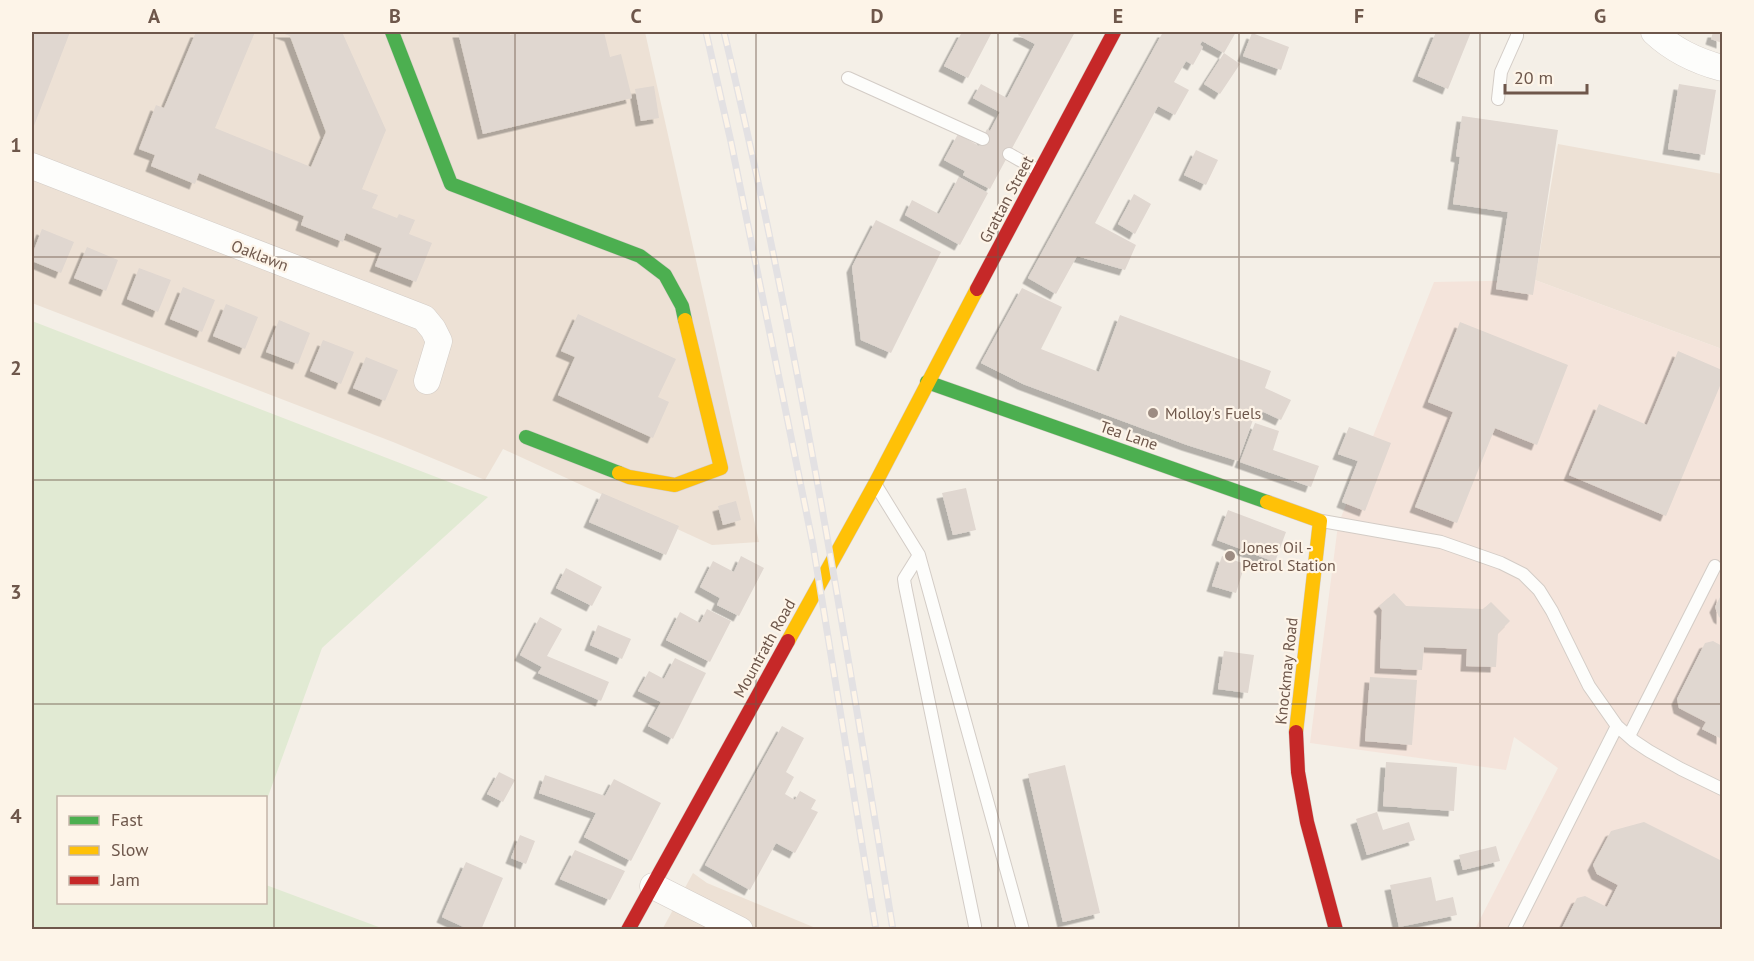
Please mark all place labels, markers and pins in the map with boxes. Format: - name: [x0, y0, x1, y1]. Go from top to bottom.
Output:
- place label: Molloy's Fuels: [1165, 403, 1262, 423]
- marker: Molloy's Fuels: [1146, 406, 1160, 420]
- place label: Jones Oil - Petrol Station: [1241, 537, 1336, 575]
- marker: Jones Oil - Petrol Station: [1223, 549, 1237, 563]

